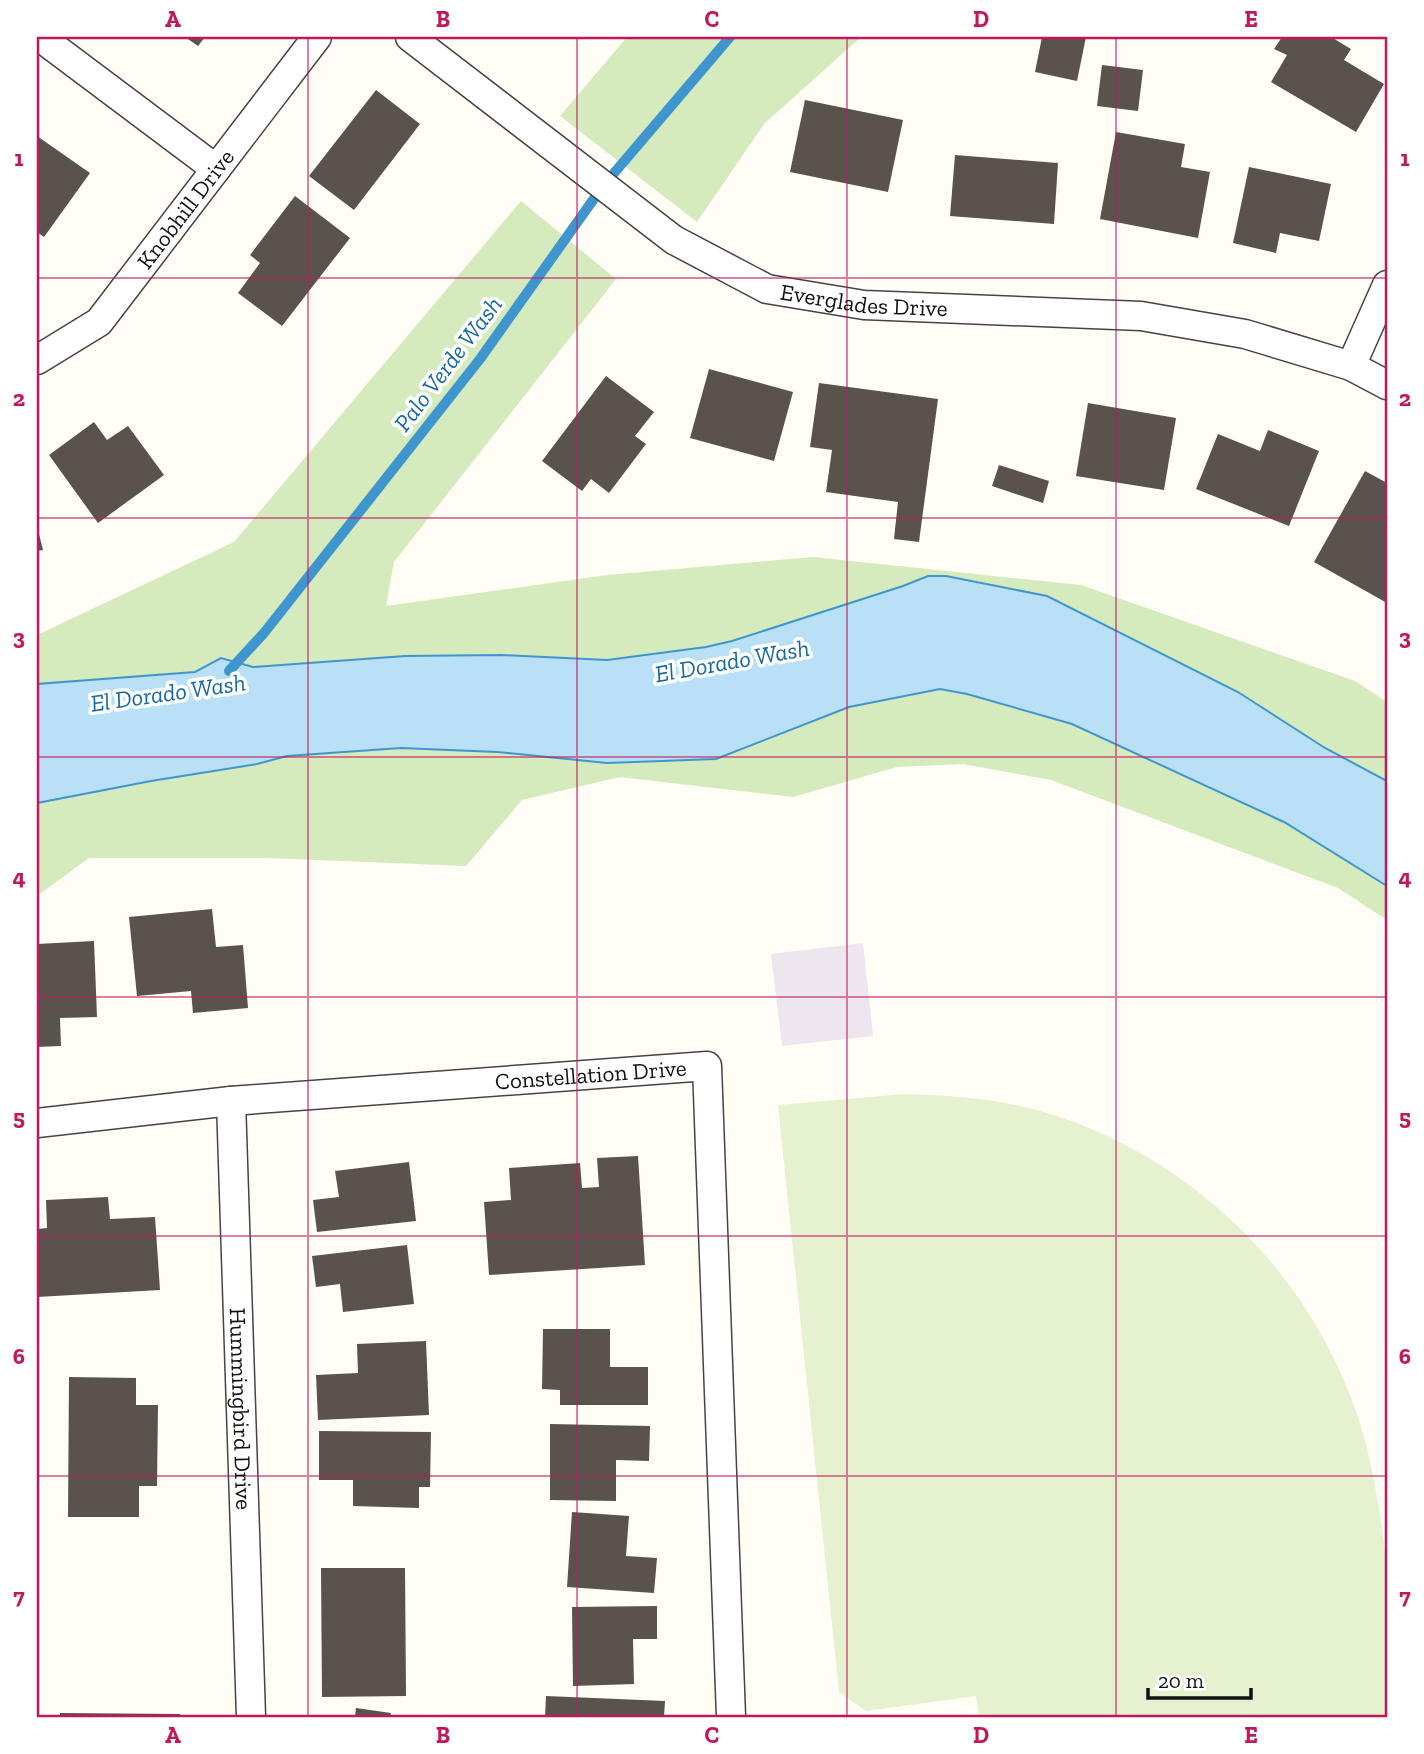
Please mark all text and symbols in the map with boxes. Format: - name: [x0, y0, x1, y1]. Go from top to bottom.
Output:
- text: A: [165, 5, 181, 33]
- text: B: [436, 5, 450, 33]
- text: C: [705, 5, 719, 33]
- text: D: [973, 5, 989, 33]
- text: E: [1244, 5, 1258, 33]
- text: 1: [14, 144, 24, 172]
- street label: Knobhill Drive: [131, 144, 240, 274]
- text: 1: [1400, 144, 1410, 172]
- street label: Everglades Drive: [778, 277, 948, 322]
- water label: Palo Verde Wash: [387, 291, 508, 437]
- text: 2: [13, 384, 25, 412]
- text: 2: [1399, 384, 1411, 412]
- text: 3: [13, 623, 25, 651]
- text: 3: [1399, 623, 1411, 651]
- water label: El Dorado Wash: [652, 633, 811, 688]
- water label: El Dorado Wash: [89, 667, 247, 718]
- text: 4: [12, 863, 26, 891]
- text: 4: [1398, 863, 1412, 891]
- street label: Constellation Drive: [494, 1054, 688, 1096]
- text: 5: [13, 1103, 25, 1131]
- text: 5: [1399, 1103, 1411, 1131]
- street label: Hummingbird Drive: [224, 1307, 258, 1510]
- text: 6: [13, 1342, 25, 1370]
- text: 6: [1399, 1342, 1411, 1370]
- text: 7: [13, 1582, 25, 1610]
- text: 7: [1399, 1582, 1411, 1610]
- scale bar: [1148, 1656, 1251, 1700]
- text: 20 m: [1158, 1668, 1204, 1693]
- text: A: [165, 1721, 181, 1749]
- text: B: [436, 1721, 450, 1749]
- text: C: [705, 1721, 719, 1749]
- text: D: [973, 1721, 989, 1749]
- text: E: [1244, 1721, 1258, 1749]

